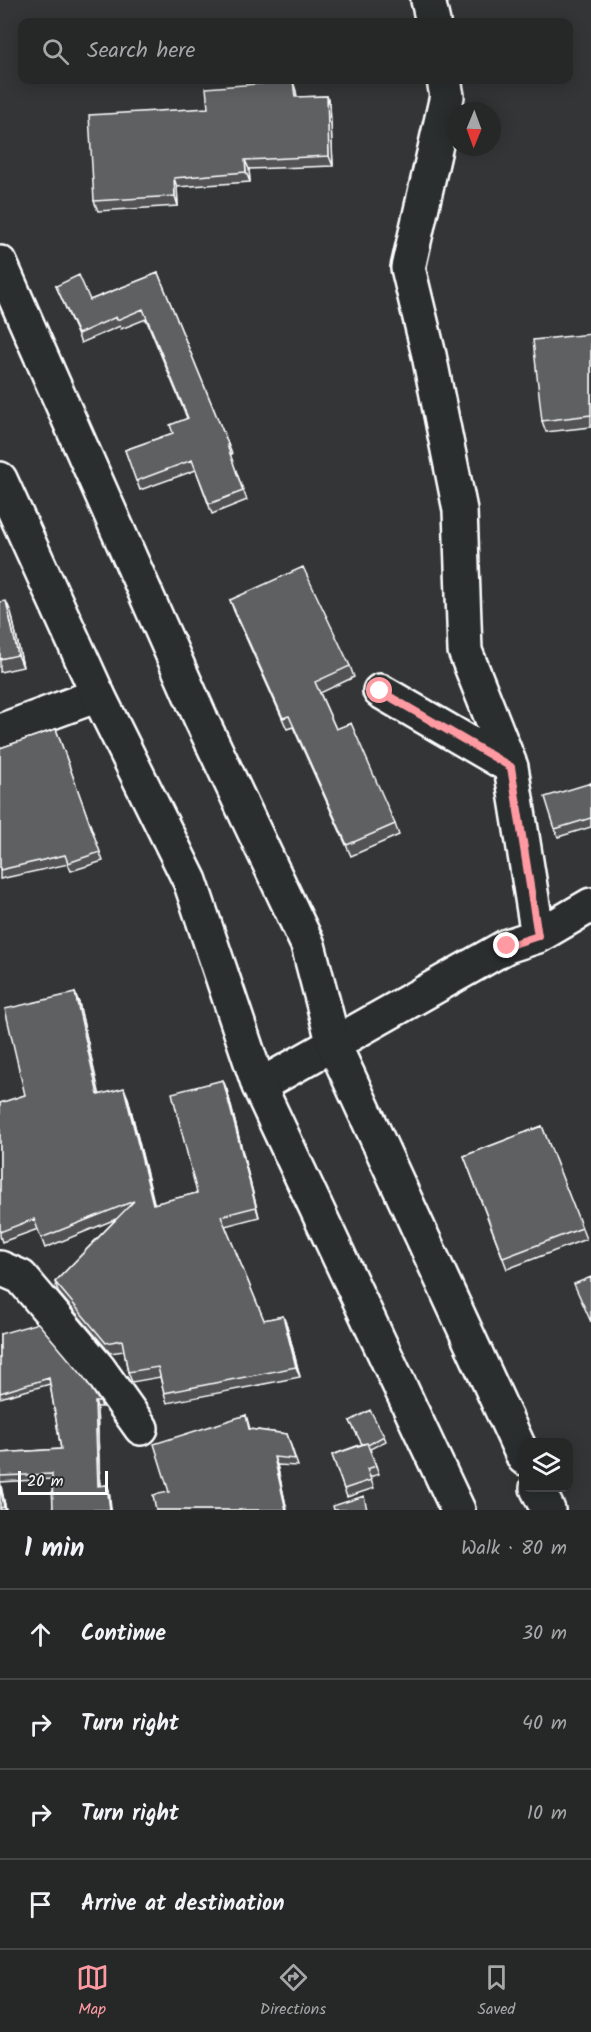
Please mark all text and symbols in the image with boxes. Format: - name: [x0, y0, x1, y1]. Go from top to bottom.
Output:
- search box: [18, 18, 573, 84]
- text: Search here: [87, 34, 195, 69]
- icon: search: [39, 35, 72, 68]
- north arrow: [447, 102, 501, 156]
- route start: [366, 677, 392, 703]
- route end: [493, 932, 519, 958]
- map controls: [519, 1438, 573, 1492]
- button: layers: [519, 1438, 573, 1492]
- scale bar: [18, 1468, 108, 1496]
- text: 20 m: [27, 1469, 63, 1494]
- text: 1 min: [24, 1528, 84, 1570]
- text: Walk · 80 m: [461, 1533, 567, 1565]
- text: Continue: [81, 1617, 166, 1652]
- icon: ahead: [24, 1618, 57, 1651]
- text: 30 m: [522, 1618, 567, 1650]
- text: Turn right: [81, 1707, 179, 1742]
- icon: right: [24, 1708, 57, 1741]
- text: 40 m: [522, 1708, 567, 1740]
- text: Turn right: [81, 1797, 179, 1832]
- icon: right: [24, 1798, 57, 1831]
- text: 10 m: [527, 1798, 567, 1830]
- text: Arrive at destination: [81, 1887, 284, 1922]
- icon: arrive: [24, 1888, 57, 1921]
- tab: Map: [76, 1961, 109, 2022]
- tab: Directions: [260, 1961, 326, 2022]
- tab: Saved: [477, 1961, 515, 2022]

